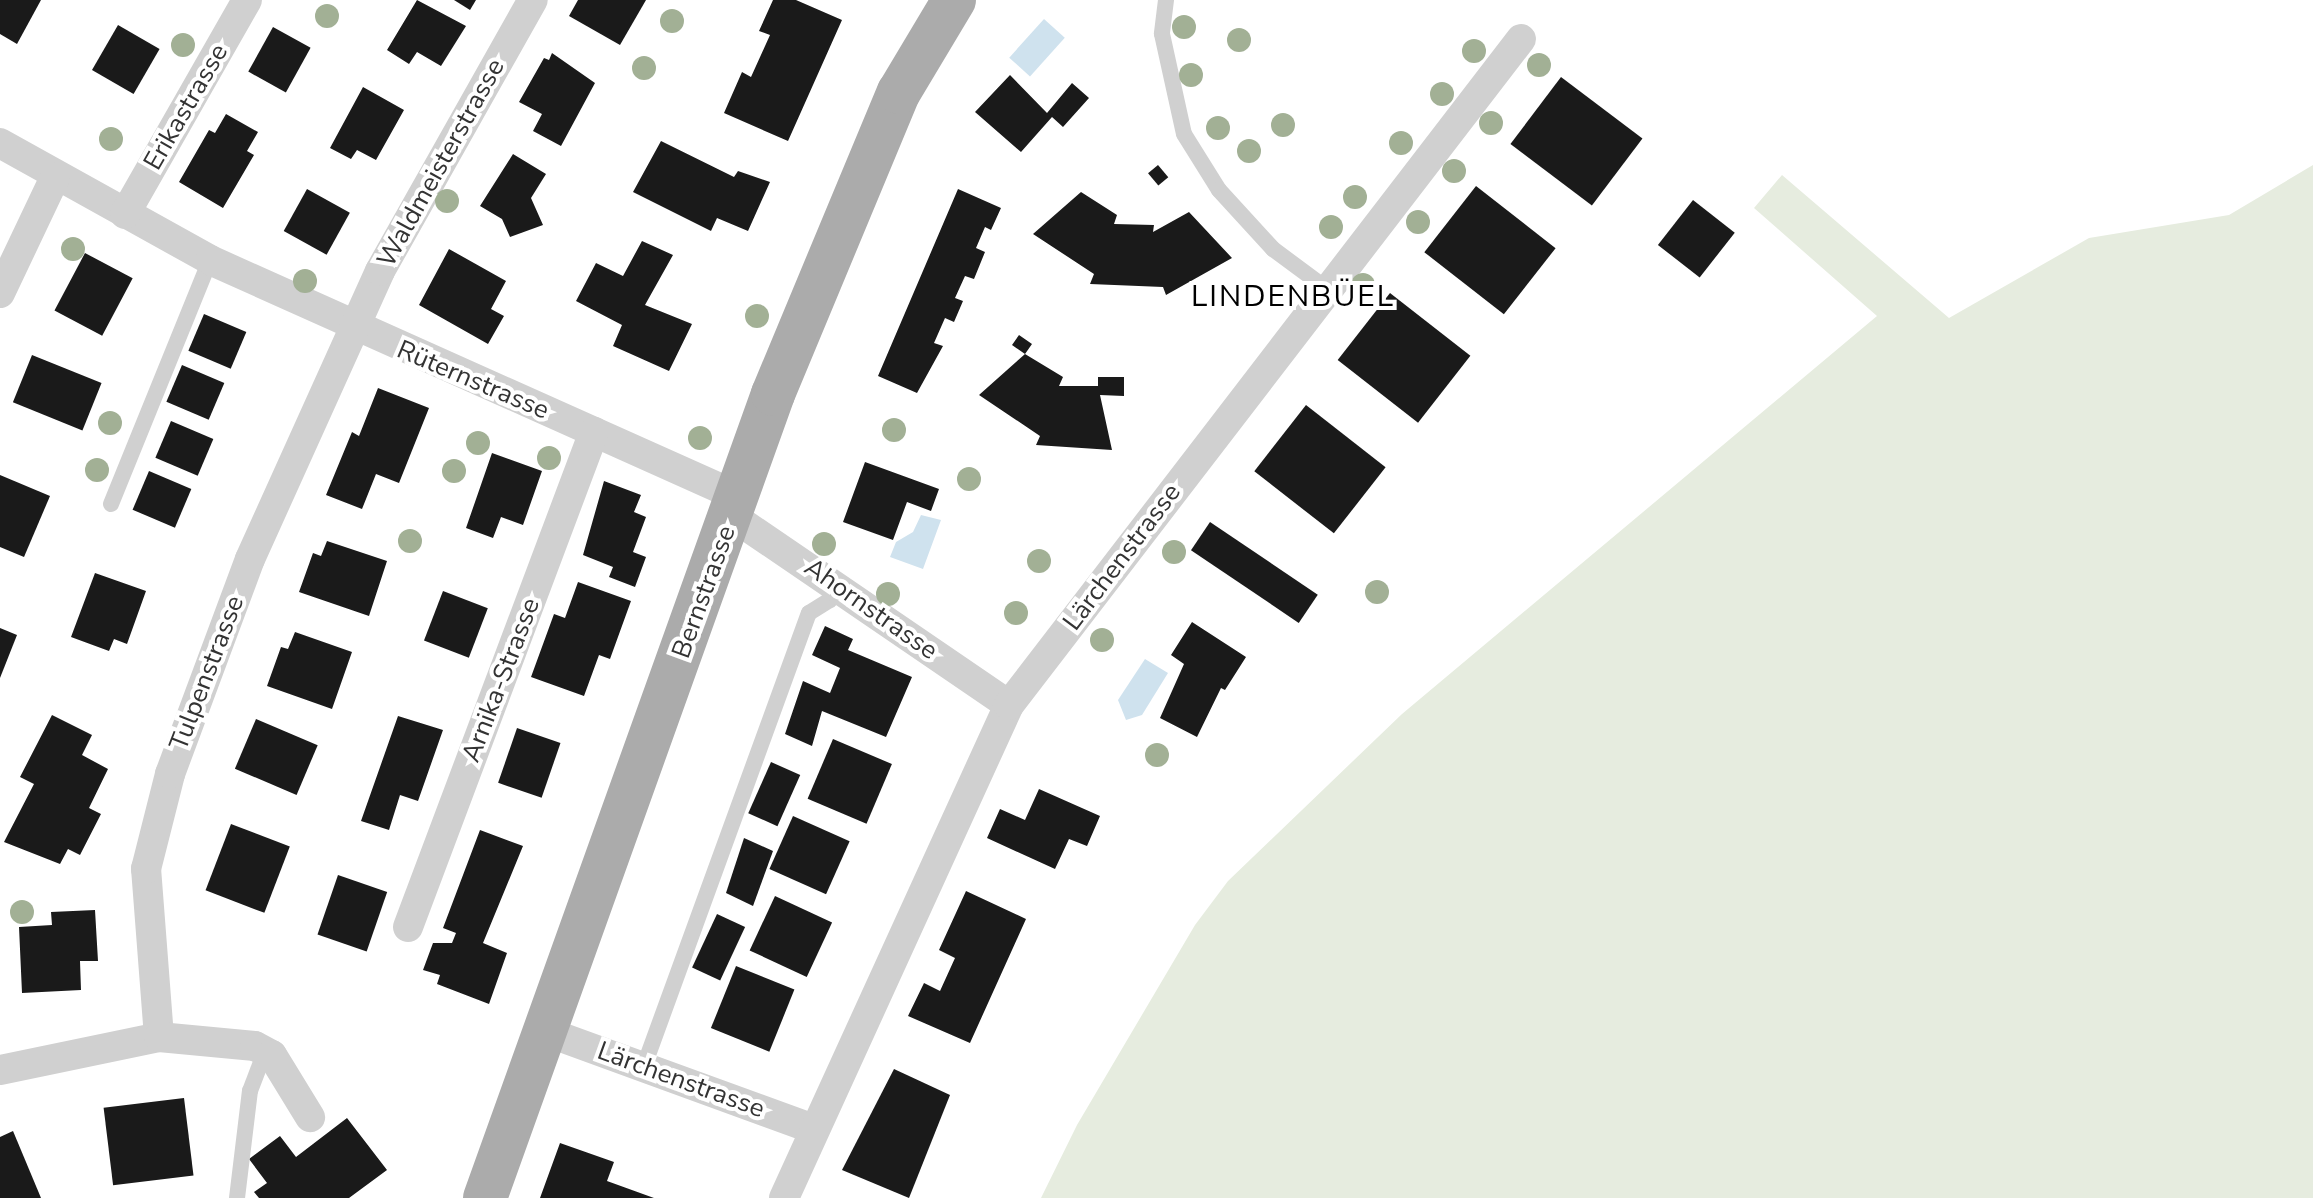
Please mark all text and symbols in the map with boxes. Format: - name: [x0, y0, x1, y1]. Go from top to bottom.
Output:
- street label: Erikastrasse: [137, 38, 235, 176]
- street label: Waldmeisterstrasse: [371, 53, 511, 273]
- district label: LINDENBÜEL: [1191, 279, 1395, 315]
- street label: Rüternstrasse: [392, 334, 554, 426]
- street label: Lärchenstrasse: [1057, 477, 1187, 637]
- street label: Bernstrasse: [666, 521, 742, 663]
- street label: Ahornstrasse: [798, 552, 944, 666]
- street label: Tulpenstrasse: [163, 591, 251, 755]
- street label: Arnika-Strasse: [455, 594, 547, 766]
- street label: Lärchenstrasse: [593, 1035, 769, 1125]

